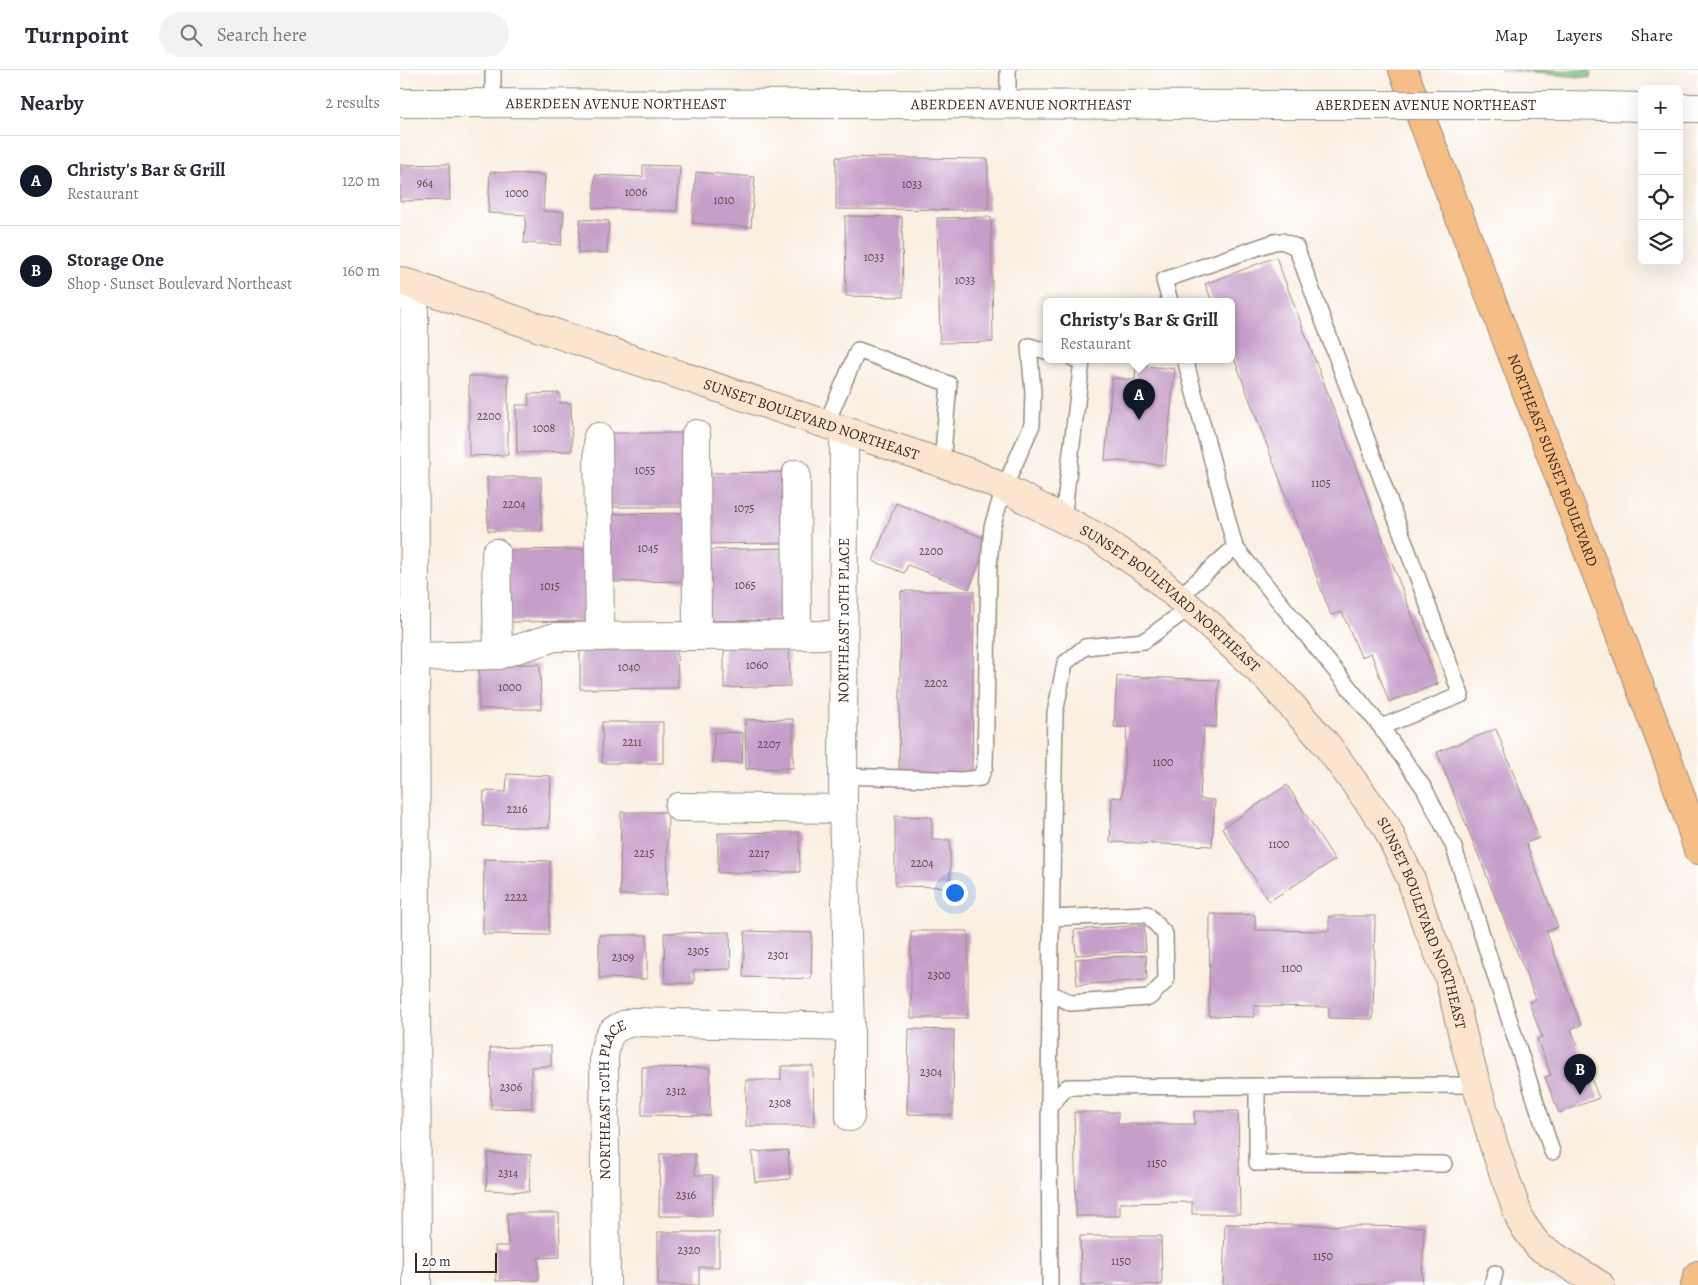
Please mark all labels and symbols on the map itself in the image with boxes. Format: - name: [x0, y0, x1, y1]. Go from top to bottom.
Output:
- street label: ABERDEEN AVENUE NORTHEAST: [505, 93, 727, 114]
- street label: ABERDEEN AVENUE NORTHEAST: [910, 94, 1132, 115]
- street label: ABERDEEN AVENUE NORTHEAST: [1315, 95, 1537, 115]
- house number: 964: [417, 175, 434, 191]
- house number: 1033: [902, 176, 922, 192]
- house number: 1006: [625, 184, 648, 200]
- house number: 1000: [505, 185, 529, 201]
- house number: 1010: [713, 192, 735, 208]
- house number: 1033: [864, 249, 884, 265]
- house number: 1033: [955, 272, 975, 288]
- street label: NORTHEAST SUNSET BOULEVARD: [1503, 351, 1603, 569]
- street label: SUNSET BOULEVARD NORTHEAST: [701, 374, 923, 465]
- pin: A: [1123, 379, 1155, 420]
- house number: 2200: [477, 408, 501, 424]
- house number: 1008: [533, 420, 556, 436]
- house number: 1055: [635, 462, 655, 478]
- house number: 1105: [1311, 475, 1331, 491]
- house number: 2204: [502, 496, 526, 512]
- house number: 1075: [734, 500, 754, 516]
- street label: SUNSET BOULEVARD NORTHEAST: [1076, 520, 1265, 677]
- street label: NORTHEAST 10TH PLACE: [833, 538, 854, 703]
- house number: 1045: [637, 540, 659, 556]
- house number: 2200: [919, 543, 943, 559]
- house number: 1065: [734, 577, 756, 593]
- house number: 1015: [540, 578, 560, 594]
- house number: 1060: [746, 657, 768, 673]
- house number: 1040: [618, 659, 640, 675]
- house number: 2202: [924, 675, 948, 691]
- house number: 1000: [498, 679, 522, 695]
- house number: 2211: [622, 734, 642, 750]
- house number: 2207: [758, 736, 781, 752]
- house number: 1100: [1152, 754, 1174, 770]
- house number: 2216: [506, 801, 528, 817]
- street label: SUNSET BOULEVARD NORTHEAST: [1372, 812, 1471, 1032]
- house number: 1100: [1268, 836, 1290, 852]
- house number: 2215: [634, 845, 654, 861]
- house number: 2217: [749, 845, 770, 861]
- house number: 2204: [910, 855, 934, 871]
- your location: [942, 880, 968, 906]
- house number: 2222: [505, 889, 528, 905]
- house number: 2305: [687, 943, 709, 959]
- house number: 2301: [767, 947, 789, 963]
- house number: 2309: [612, 949, 634, 965]
- house number: 1100: [1281, 960, 1303, 976]
- house number: 2300: [927, 967, 951, 983]
- street label: NORTHEAST 10TH PLACE: [594, 1015, 629, 1180]
- pin: B: [1564, 1054, 1596, 1095]
- house number: 2304: [920, 1064, 943, 1080]
- house number: 2306: [500, 1079, 523, 1095]
- house number: 2312: [666, 1083, 687, 1099]
- house number: 2308: [769, 1095, 792, 1111]
- house number: 1150: [1147, 1155, 1167, 1171]
- house number: 2314: [498, 1165, 519, 1181]
- house number: 2316: [676, 1187, 697, 1203]
- house number: 2320: [678, 1242, 700, 1258]
- house number: 1150: [1313, 1248, 1333, 1264]
- scale bar: [415, 1250, 498, 1273]
- house number: 1150: [1111, 1253, 1131, 1269]

